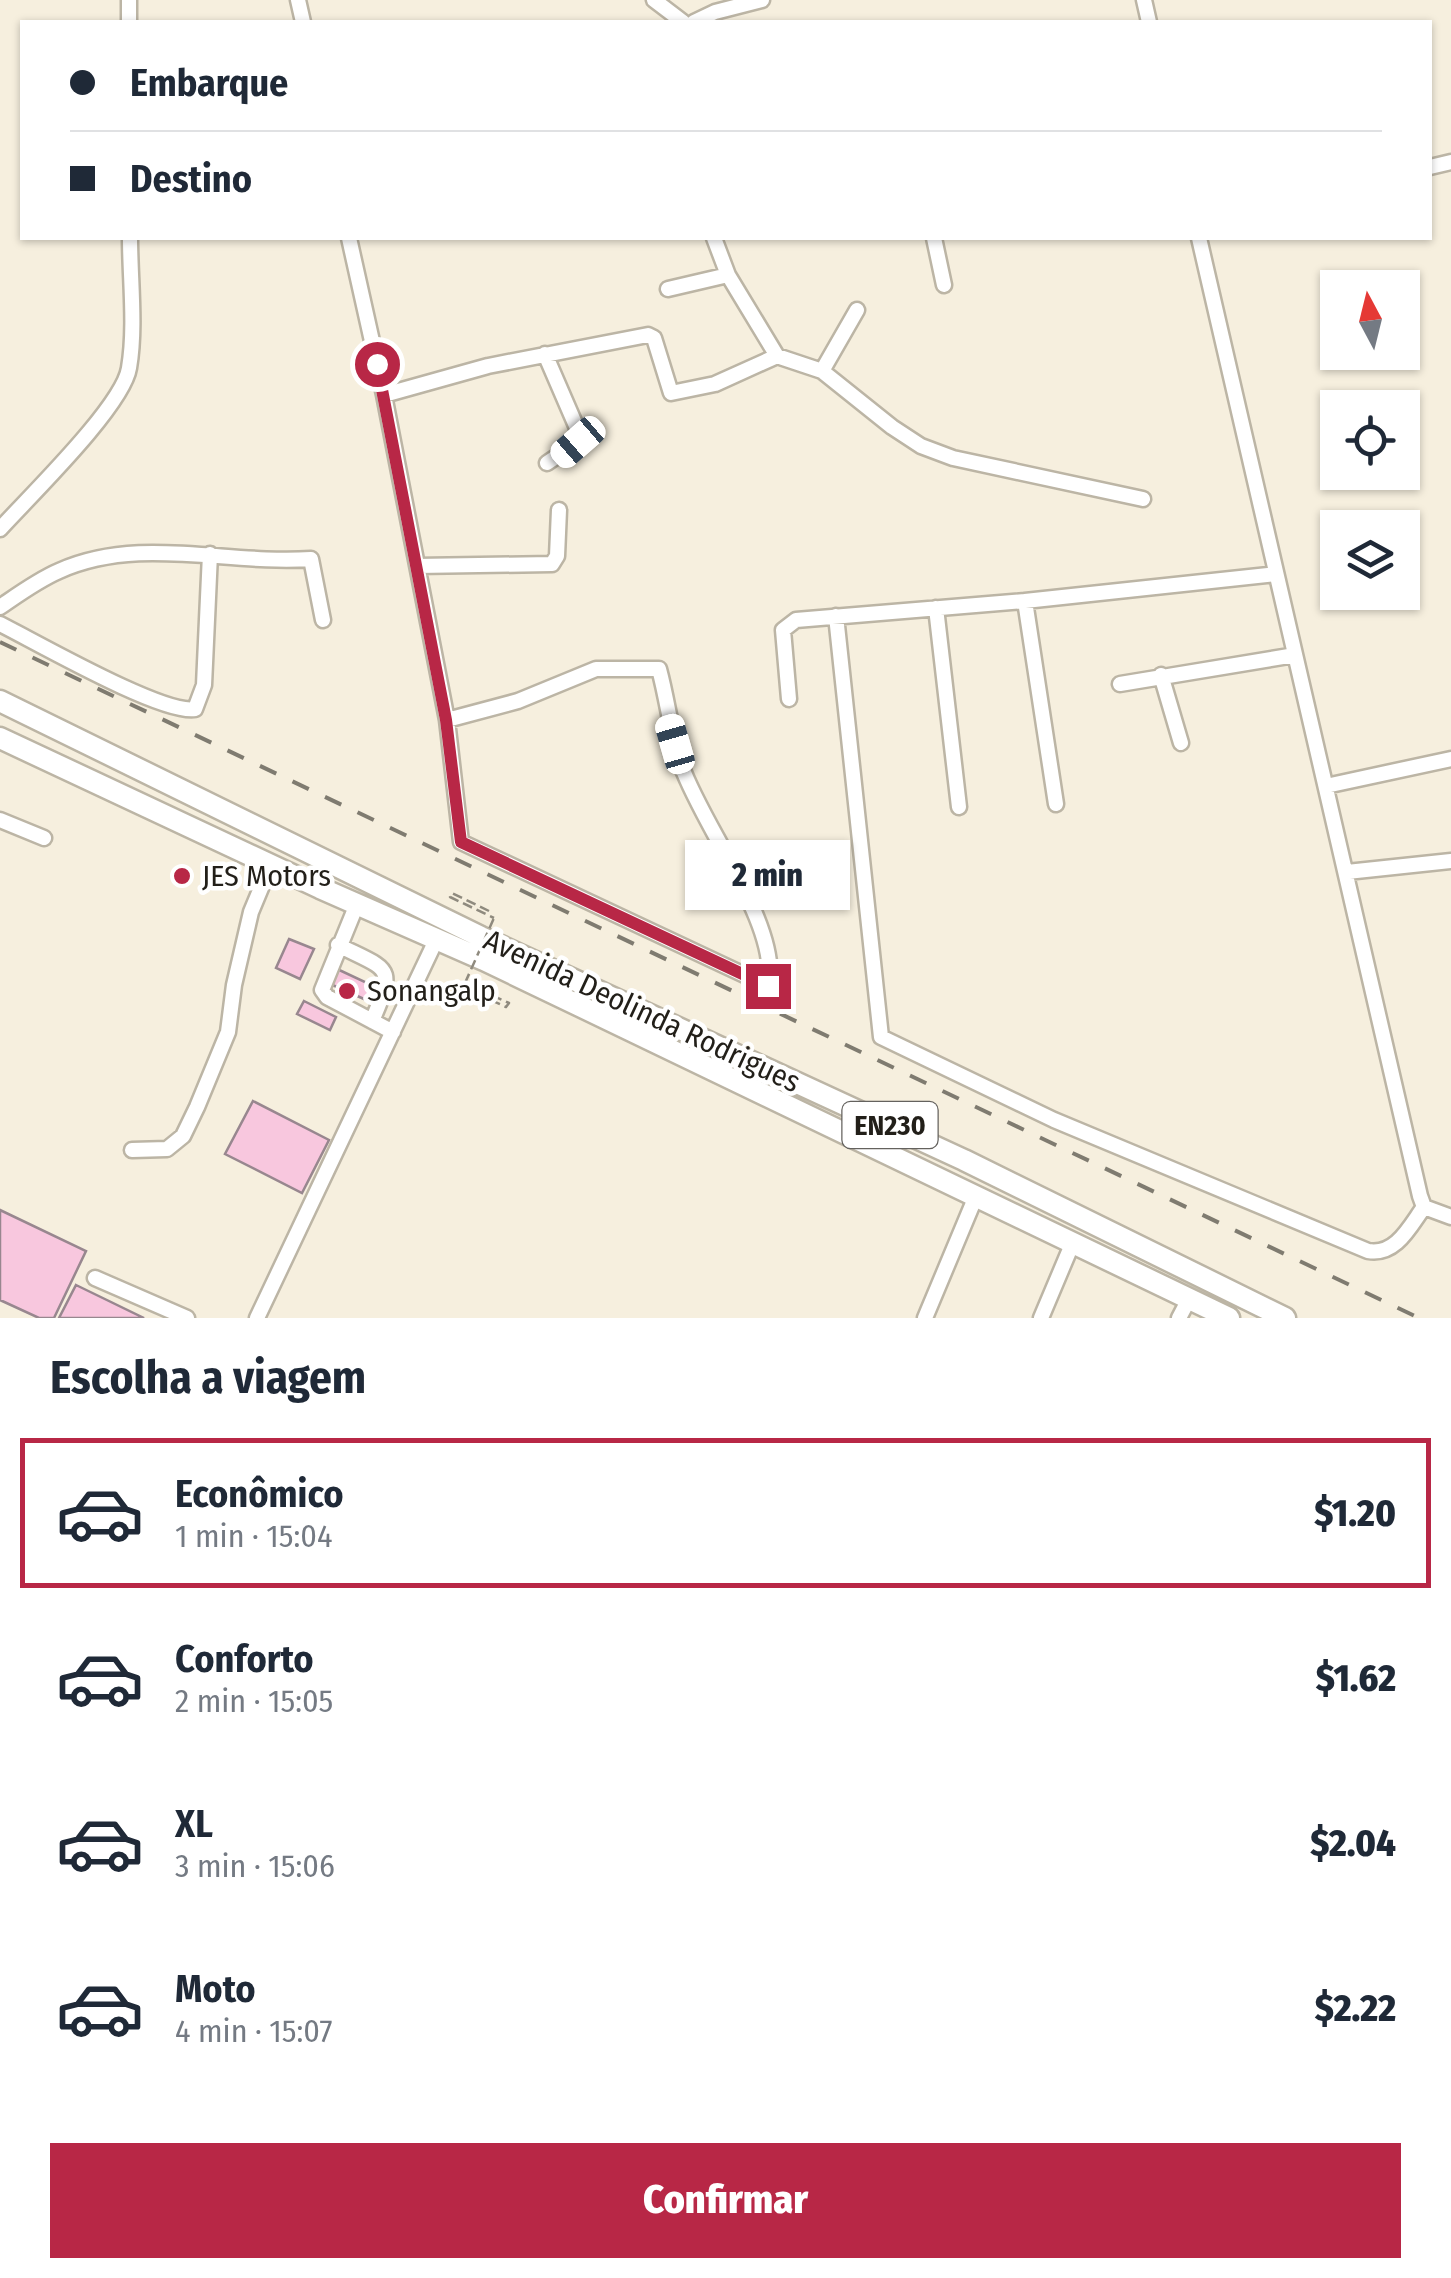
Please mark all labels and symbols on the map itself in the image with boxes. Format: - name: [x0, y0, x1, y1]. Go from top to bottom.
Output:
- north arrow: [1320, 270, 1420, 370]
- route start: [355, 342, 400, 387]
- car: [546, 411, 610, 473]
- car: [652, 711, 698, 777]
- callout: 2 min: [686, 841, 850, 911]
- place label: JES Motors: [202, 858, 331, 894]
- marker: JES Motors: [171, 865, 193, 887]
- street label: Avenida Deolinda Rodrigues: [478, 922, 806, 1100]
- route end: [746, 964, 791, 1009]
- place label: Sonangalp: [367, 973, 496, 1009]
- marker: Sonangalp: [336, 980, 358, 1002]
- road number: EN230: [842, 1102, 938, 1148]

